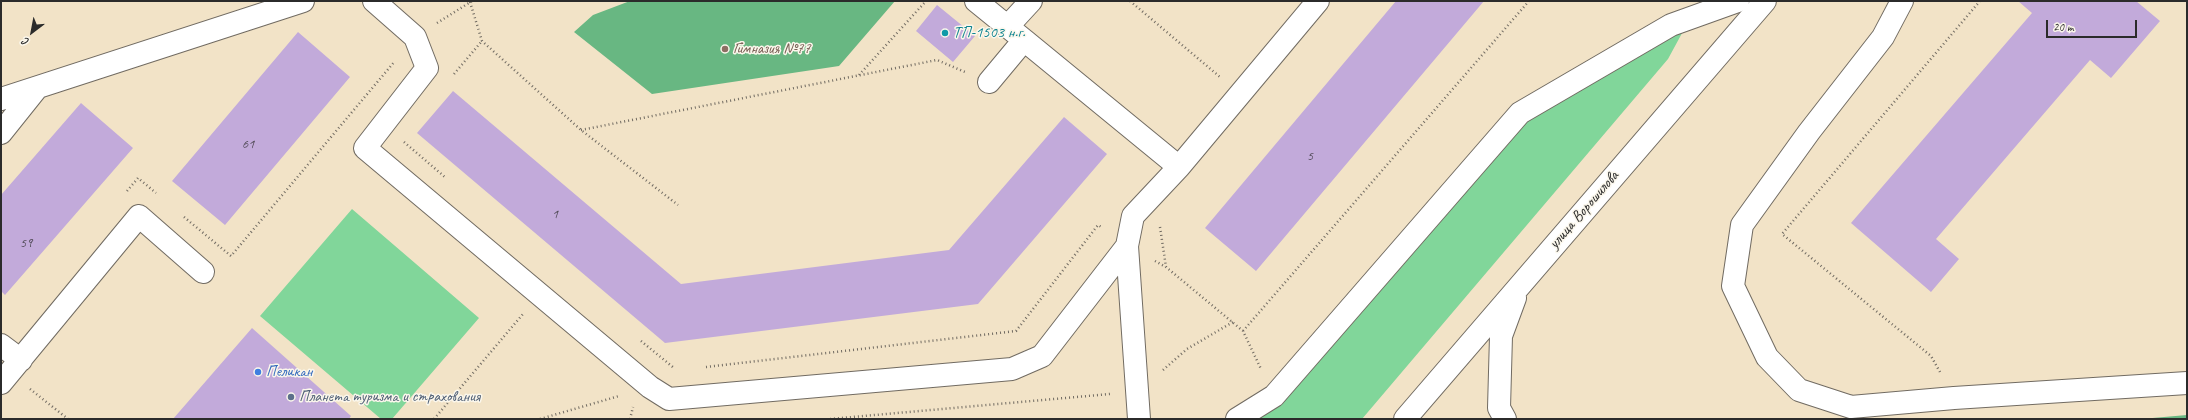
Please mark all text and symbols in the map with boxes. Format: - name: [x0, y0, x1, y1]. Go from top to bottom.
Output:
- north arrow: [12, 12, 52, 52]
- scale bar: [2048, 12, 2139, 38]
- text: 20 m: [2053, 19, 2073, 35]
- place label: ТП-1503 н.г.: [953, 23, 1025, 43]
- marker: ТП-1503 н.г.: [940, 28, 950, 38]
- text: С: [20, 35, 32, 50]
- place label: Гимназия №77: [733, 39, 811, 59]
- marker: Гимназия №77: [720, 44, 730, 54]
- house number: 61: [242, 136, 254, 152]
- house number: 5: [1307, 148, 1313, 164]
- street label: улица Ворошилова: [1545, 167, 1623, 253]
- house number: 1: [552, 206, 558, 222]
- house number: 59: [20, 235, 32, 251]
- place label: Пеликан: [266, 362, 312, 382]
- marker: Пеликан: [253, 367, 263, 377]
- place label: Планета туризма и страхования: [299, 387, 480, 407]
- marker: Планета туризма и страхования: [286, 392, 296, 402]

